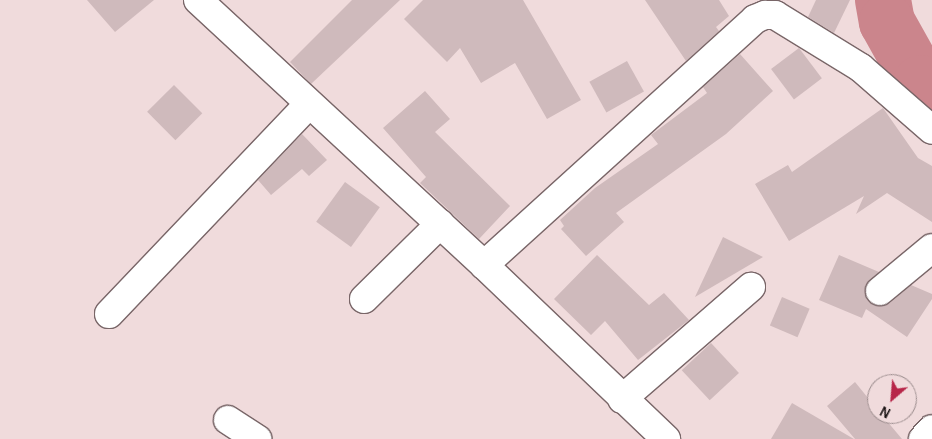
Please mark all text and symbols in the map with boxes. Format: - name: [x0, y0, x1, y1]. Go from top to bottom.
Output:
- north arrow: [867, 374, 917, 424]
- text: N: [878, 403, 893, 420]

